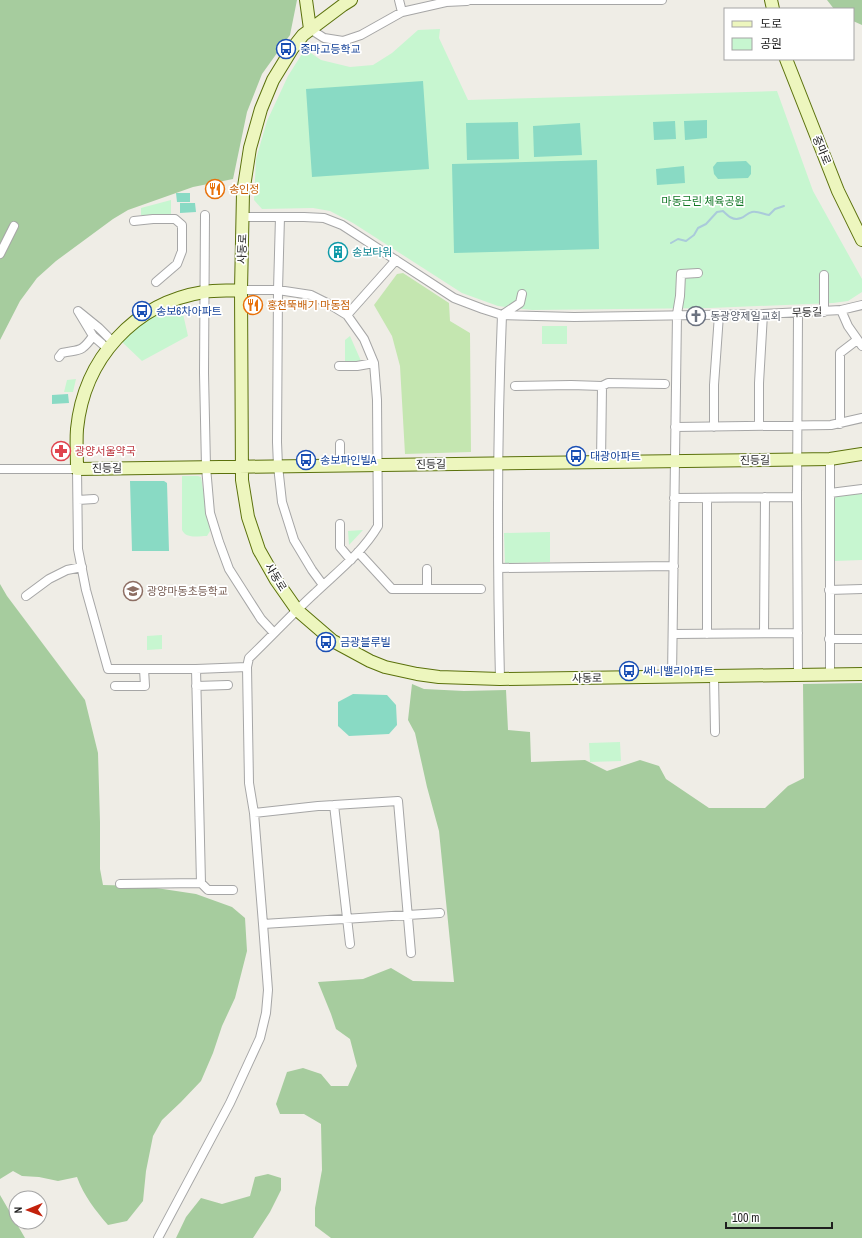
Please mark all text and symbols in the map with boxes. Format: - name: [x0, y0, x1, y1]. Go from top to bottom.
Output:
- legend: [724, 8, 854, 60]
- text: 도로: [760, 16, 782, 32]
- text: 공원: [760, 36, 782, 52]
- bus stop icon: 중마고등학교: [275, 38, 297, 60]
- place label: 중마고등학교: [300, 42, 361, 56]
- street label: 중마로: [810, 133, 834, 167]
- restaurant icon: 송인정: [204, 178, 226, 200]
- place label: 송인정: [229, 182, 259, 196]
- park label: 마동근린 체육공원: [661, 194, 745, 208]
- street label: 사동로: [234, 234, 250, 264]
- building icon: 송보타워: [327, 241, 349, 263]
- place label: 송보타워: [352, 245, 392, 259]
- restaurant icon: 홍천뚝배기 마동점: [242, 294, 264, 316]
- place label: 홍천뚝배기 마동점: [267, 298, 350, 312]
- bus stop icon: 송보6차아파트: [131, 300, 153, 322]
- place label: 송보6차아파트: [156, 304, 222, 318]
- street label: 무등길: [792, 304, 822, 320]
- church icon: 동광양제일교회: [685, 305, 707, 327]
- place label: 동광양제일교회: [710, 309, 781, 323]
- pharmacy icon: 광양서울약국: [50, 440, 72, 462]
- place label: 광양서울약국: [75, 444, 136, 458]
- bus stop icon: 대광아파트: [565, 445, 587, 467]
- bus stop icon: 송보파인빌A: [295, 449, 317, 471]
- place label: 대광아파트: [590, 449, 641, 463]
- place label: 송보파인빌A: [320, 453, 378, 467]
- street label: 진등길: [740, 453, 770, 467]
- street label: 진등길: [416, 457, 446, 471]
- street label: 진등길: [92, 461, 122, 475]
- street label: 사동로: [262, 560, 290, 594]
- school or university icon: 광양마동초등학교: [122, 580, 144, 602]
- place label: 광양마동초등학교: [147, 584, 228, 598]
- bus stop icon: 금광블루빌: [315, 631, 337, 653]
- place label: 금광블루빌: [340, 635, 391, 649]
- bus stop icon: 써니밸리아파트: [618, 660, 640, 682]
- place label: 써니밸리아파트: [643, 664, 714, 678]
- street label: 사동로: [572, 671, 602, 685]
- north arrow: [8, 1190, 48, 1230]
- scale bar: [726, 1204, 832, 1230]
- text: N: [11, 1207, 25, 1214]
- text: 100 m: [732, 1210, 759, 1226]

